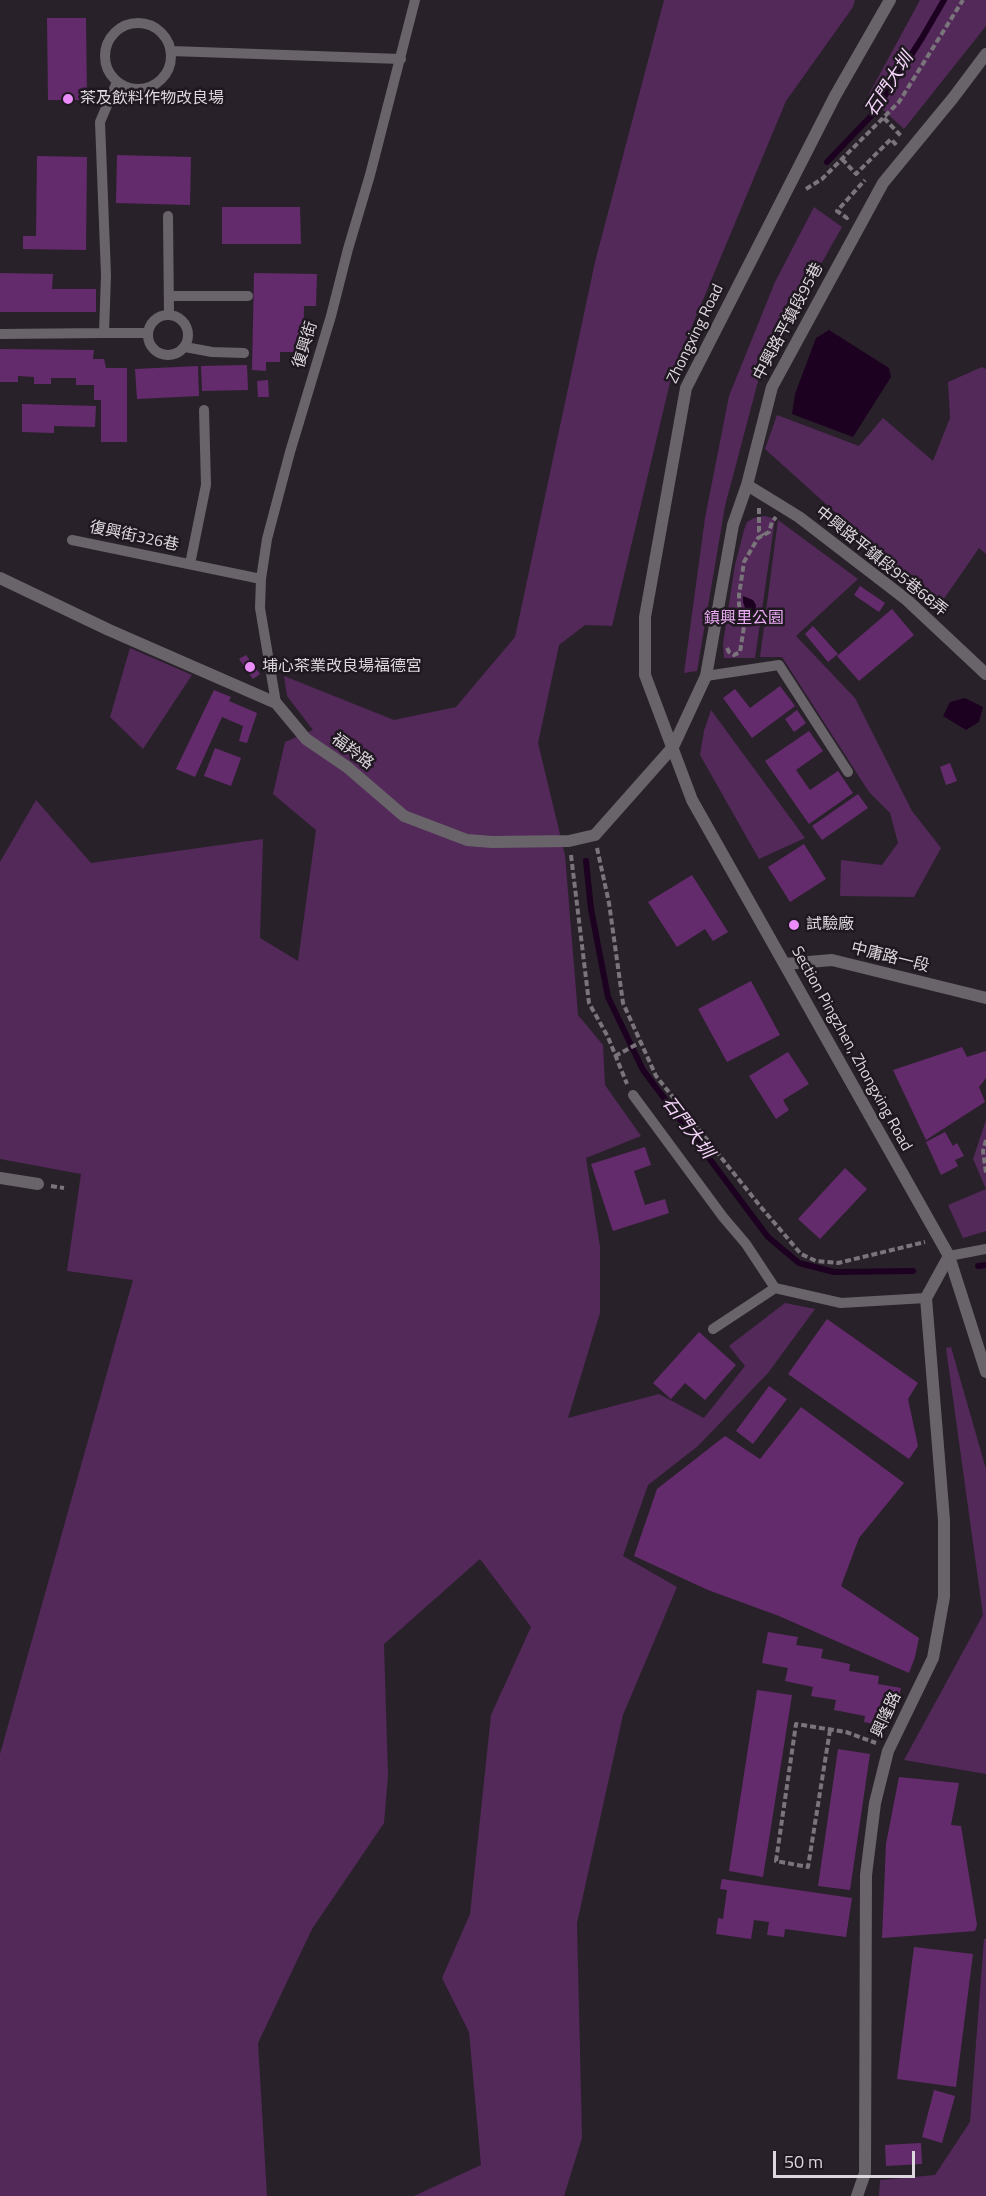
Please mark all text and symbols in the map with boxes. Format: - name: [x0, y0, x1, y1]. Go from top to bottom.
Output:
- water label: 石門大圳: [861, 49, 919, 121]
- place label: 茶及飲料作物改良場: [80, 89, 224, 109]
- marker: 茶及飲料作物改良場: [61, 92, 75, 106]
- street label: 中興路平鎮段95巷: [750, 260, 828, 384]
- street label: Zhongxing Road: [664, 281, 728, 387]
- street label: 復興街: [290, 319, 322, 371]
- street label: 中興路平鎮段95巷68弄: [811, 503, 951, 621]
- street label: 復興街326巷: [88, 518, 180, 556]
- park label: 鎮興里公園: [704, 609, 784, 629]
- place label: 埔心茶業改良場福德宮: [262, 657, 422, 677]
- marker: 埔心茶業改良場福德宮: [243, 660, 257, 674]
- street label: 福羚路: [327, 730, 377, 774]
- place label: 試驗廠: [806, 915, 854, 935]
- marker: 試驗廠: [787, 918, 801, 932]
- street label: 中庸路一段: [849, 939, 931, 977]
- street label: Section Pingzhen, Zhongxing Road: [787, 943, 915, 1155]
- water label: 石門大圳: [657, 1093, 717, 1163]
- street label: 興隆路: [868, 1689, 906, 1741]
- scale bar: [776, 2139, 918, 2177]
- text: 50 m: [784, 2148, 823, 2175]

